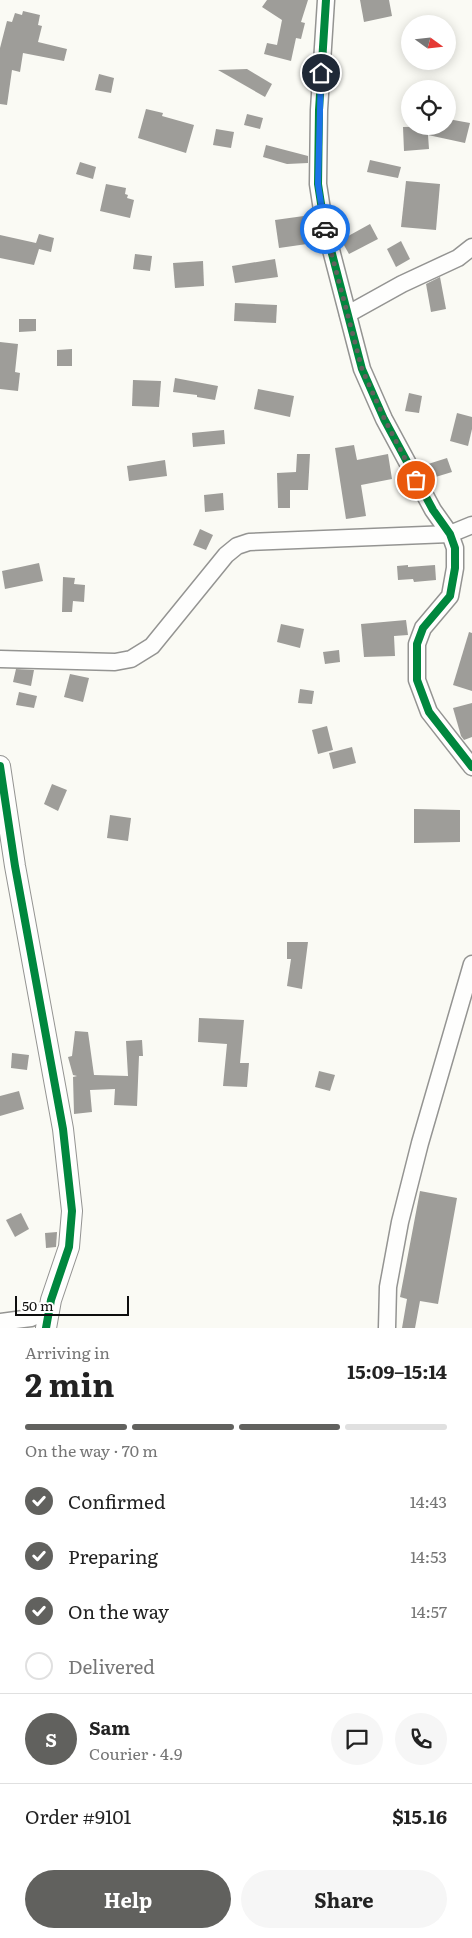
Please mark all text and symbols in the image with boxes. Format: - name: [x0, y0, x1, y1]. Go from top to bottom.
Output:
- north arrow: [401, 15, 456, 70]
- map controls: [401, 15, 456, 135]
- pin: [300, 52, 342, 94]
- icon: home: [307, 59, 335, 87]
- button: locate: [401, 80, 456, 135]
- courier: [300, 204, 350, 254]
- icon: car: [311, 215, 339, 243]
- pin: [395, 459, 437, 501]
- icon: bag: [402, 466, 430, 494]
- scale bar: [15, 1293, 129, 1316]
- text: 50 m: [22, 1295, 54, 1315]
- text: Arriving in: [25, 1340, 110, 1364]
- text: 15:09–15:14: [347, 1357, 447, 1385]
- text: 2 min: [25, 1359, 114, 1407]
- text: On the way · 70 m: [25, 1438, 158, 1462]
- icon: check: [25, 1487, 53, 1515]
- text: Confirmed: [68, 1487, 166, 1515]
- text: 14:43: [410, 1489, 447, 1513]
- icon: check: [25, 1542, 53, 1570]
- text: Preparing: [68, 1542, 158, 1570]
- text: 14:53: [410, 1544, 447, 1568]
- icon: check: [25, 1597, 53, 1625]
- text: On the way: [68, 1597, 169, 1625]
- text: 14:57: [411, 1599, 447, 1623]
- text: Delivered: [68, 1652, 155, 1680]
- text: Sam: [89, 1713, 130, 1741]
- button: chat: [331, 1713, 383, 1765]
- button: phone: [395, 1713, 447, 1765]
- text: S: [45, 1725, 57, 1753]
- text: Courier · 4.9: [89, 1741, 182, 1765]
- text: Order #9101: [25, 1802, 131, 1830]
- text: $15.16: [392, 1802, 447, 1830]
- button: Help: [25, 1870, 231, 1928]
- button: Share: [241, 1870, 447, 1928]

